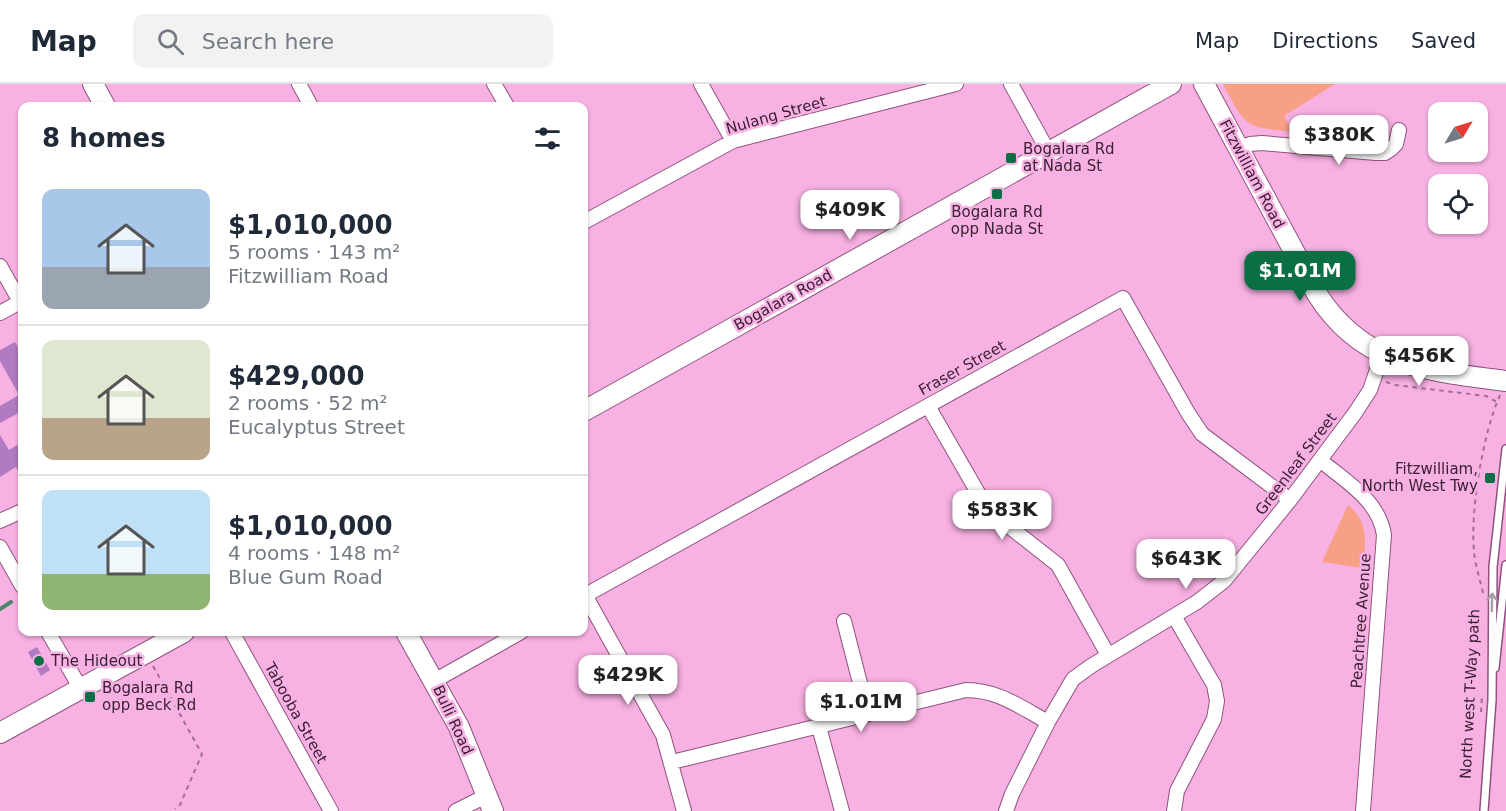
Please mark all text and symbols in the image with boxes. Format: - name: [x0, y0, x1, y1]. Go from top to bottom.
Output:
- search box: [133, 14, 553, 68]
- text: Map: [30, 25, 97, 58]
- icon: search: [154, 25, 187, 58]
- text: Search here: [202, 29, 334, 54]
- text: Map: [1195, 29, 1239, 53]
- text: Directions: [1272, 29, 1378, 53]
- text: Saved: [1411, 29, 1476, 53]
- street label: Nulang Street: [724, 92, 828, 138]
- north arrow: [1428, 102, 1488, 162]
- map controls: [1428, 102, 1488, 234]
- pin: $380K: [1297, 115, 1381, 166]
- street label: Fitzwilliam Road: [1216, 117, 1288, 231]
- icon: filters: [531, 122, 564, 155]
- text: $380K: [1303, 122, 1375, 146]
- text: 8 homes: [42, 123, 166, 153]
- place label: Bogalara Rd at Nada St: [1023, 140, 1115, 175]
- marker: Bogalara Rd at Nada St: [1004, 151, 1018, 165]
- button: locate: [1428, 174, 1488, 234]
- marker: Bogalara Rd opp Nada St: [990, 187, 1004, 201]
- pin: $409K: [808, 190, 892, 241]
- text: $409K: [814, 197, 886, 221]
- place label: Bogalara Rd opp Nada St: [951, 203, 1043, 238]
- text: $1,010,000: [228, 210, 392, 240]
- icon: home: [90, 213, 162, 285]
- text: 5 rooms · 143 m²: [228, 240, 400, 264]
- pin: $1.01M: [1251, 251, 1349, 302]
- text: $1.01M: [1258, 258, 1342, 282]
- text: Fitzwilliam Road: [228, 264, 389, 288]
- street label: Bogalara Road: [731, 266, 835, 334]
- pin: $456K: [1377, 336, 1461, 387]
- street label: Fraser Street: [915, 337, 1009, 399]
- text: $456K: [1383, 343, 1455, 367]
- text: $429,000: [228, 361, 365, 391]
- icon: home: [90, 364, 162, 436]
- text: 2 rooms · 52 m²: [228, 391, 388, 415]
- street label: Greenleaf Street: [1252, 409, 1340, 519]
- text: Eucalyptus Street: [228, 415, 405, 439]
- place label: Fitzwilliam, North West Twy: [1362, 460, 1478, 495]
- marker: Fitzwilliam, North West Twy: [1483, 471, 1497, 485]
- pin: $583K: [960, 490, 1044, 541]
- text: $583K: [966, 497, 1038, 521]
- text: $1,010,000: [228, 511, 392, 541]
- icon: home: [90, 514, 162, 586]
- pin: $643K: [1144, 539, 1228, 590]
- text: 4 rooms · 148 m²: [228, 541, 400, 565]
- text: $643K: [1150, 546, 1222, 570]
- street label: Peachtree Avenue: [1347, 553, 1375, 689]
- text: Blue Gum Road: [228, 565, 383, 589]
- one-way arrow: [1486, 592, 1498, 612]
- street label: North west T-Way path: [1457, 609, 1483, 779]
- place label: The Hideout: [50, 652, 143, 670]
- marker: The Hideout: [32, 654, 46, 668]
- pin: $429K: [586, 655, 670, 706]
- street label: Tabooba Street: [260, 658, 331, 767]
- text: $429K: [592, 662, 664, 686]
- place label: Bogalara Rd opp Beck Rd: [102, 679, 196, 714]
- street label: Bulli Road: [429, 682, 477, 758]
- pin: $1.01M: [812, 682, 910, 733]
- text: $1.01M: [819, 689, 903, 713]
- marker: Bogalara Rd opp Beck Rd: [83, 690, 97, 704]

